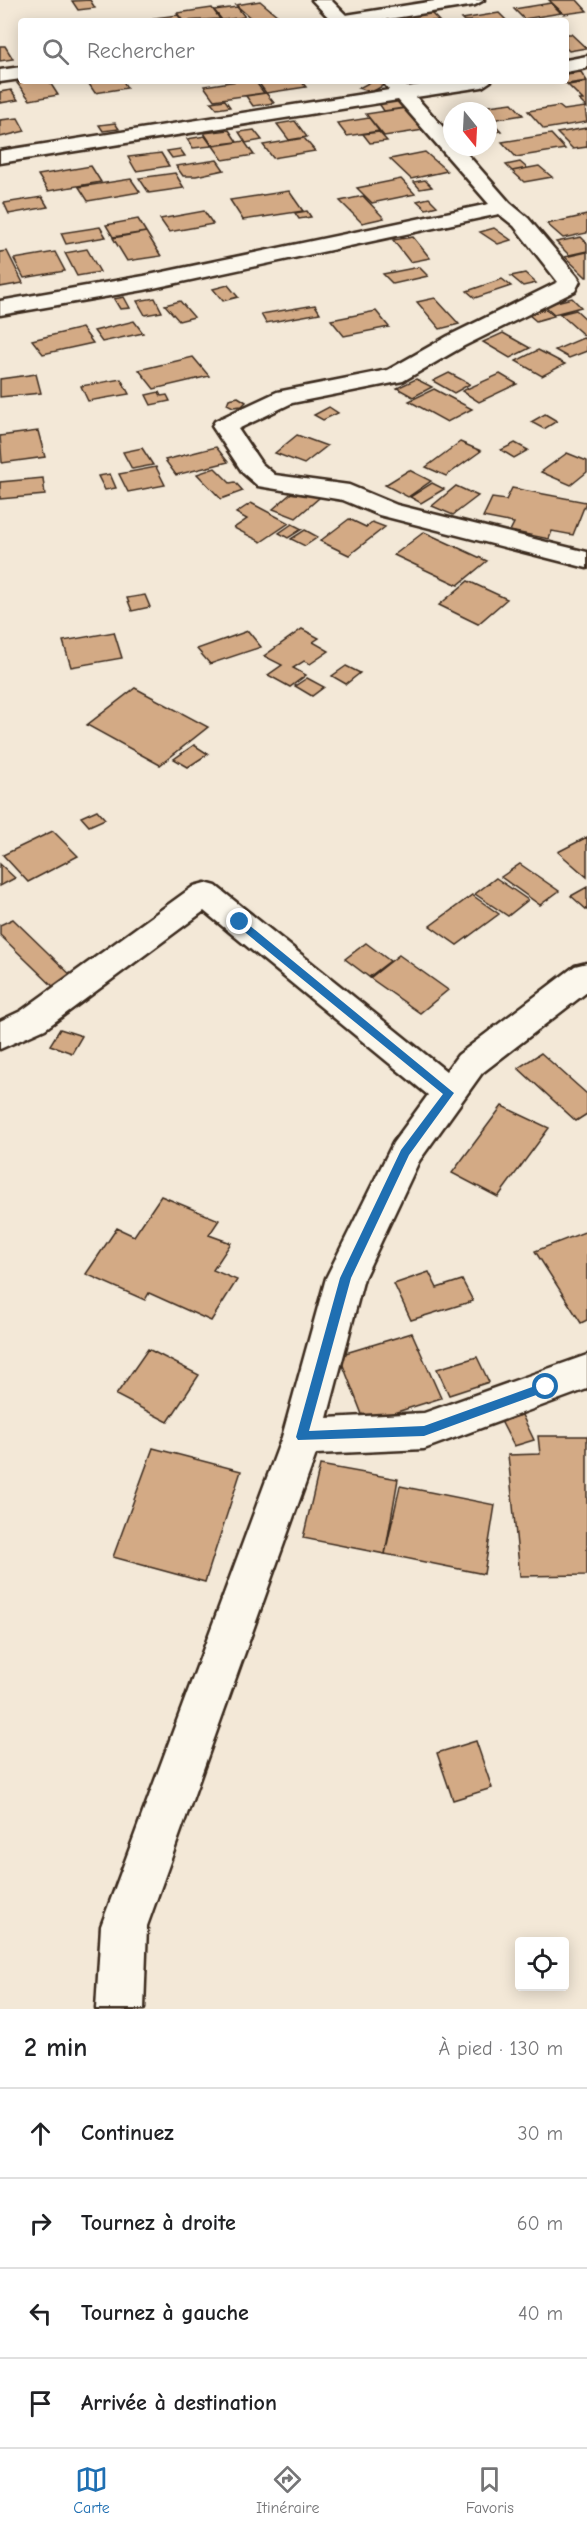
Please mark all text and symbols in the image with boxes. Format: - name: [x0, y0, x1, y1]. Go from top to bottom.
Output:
- search box: [18, 18, 569, 84]
- icon: search: [39, 35, 72, 68]
- text: Rechercher: [87, 38, 195, 64]
- north arrow: [443, 102, 497, 156]
- route end: [226, 908, 252, 934]
- route start: [532, 1373, 558, 1399]
- map controls: [515, 1937, 569, 1991]
- button: locate: [515, 1937, 569, 1991]
- text: 2 min: [24, 2033, 87, 2063]
- text: À pied · 130 m: [439, 2037, 563, 2060]
- icon: ahead: [24, 2117, 57, 2150]
- text: Continuez: [81, 2120, 174, 2146]
- text: 30 m: [517, 2122, 563, 2145]
- icon: right: [24, 2207, 57, 2240]
- text: Tournez à droite: [81, 2210, 236, 2236]
- text: 60 m: [517, 2212, 563, 2235]
- icon: left: [24, 2297, 57, 2330]
- text: Tournez à gauche: [81, 2300, 249, 2326]
- text: 40 m: [518, 2302, 563, 2325]
- icon: arrive: [24, 2387, 57, 2420]
- text: Arrivée à destination: [81, 2390, 277, 2416]
- tab: Carte: [73, 2463, 110, 2517]
- tab: Itinéraire: [256, 2463, 319, 2517]
- tab: Favoris: [466, 2463, 514, 2517]

